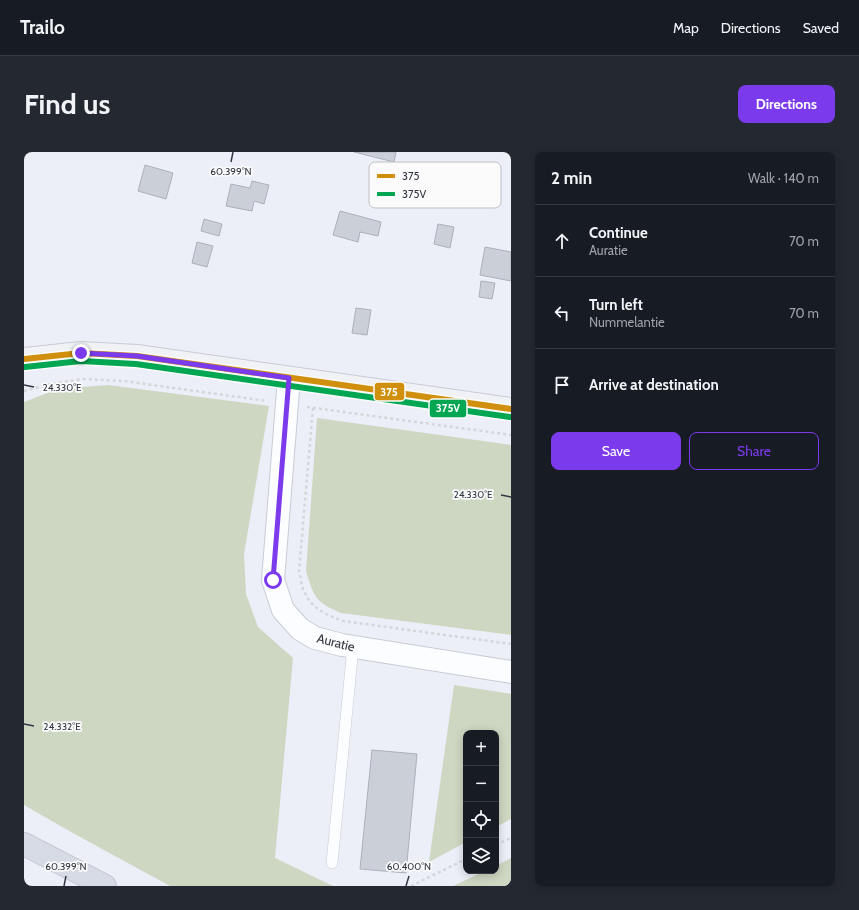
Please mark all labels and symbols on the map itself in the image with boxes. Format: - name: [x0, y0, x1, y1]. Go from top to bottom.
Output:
- legend: [369, 162, 501, 208]
- text: 60.399°N: [210, 165, 252, 178]
- text: 375: [402, 169, 419, 183]
- text: 375V: [402, 187, 426, 201]
- route end: [72, 344, 90, 362]
- text: 24.330°E: [42, 381, 82, 394]
- line badge: 375: [374, 382, 405, 401]
- text: 375: [380, 385, 398, 399]
- line badge: 375V: [429, 399, 467, 418]
- text: 375V: [436, 401, 460, 415]
- text: 24.330°E: [453, 488, 493, 501]
- route start: [264, 571, 282, 589]
- street label: Auratie: [315, 630, 357, 655]
- text: 24.332°E: [43, 720, 81, 733]
- text: 60.399°N: [45, 860, 87, 873]
- text: 60.400°N: [387, 860, 431, 873]

